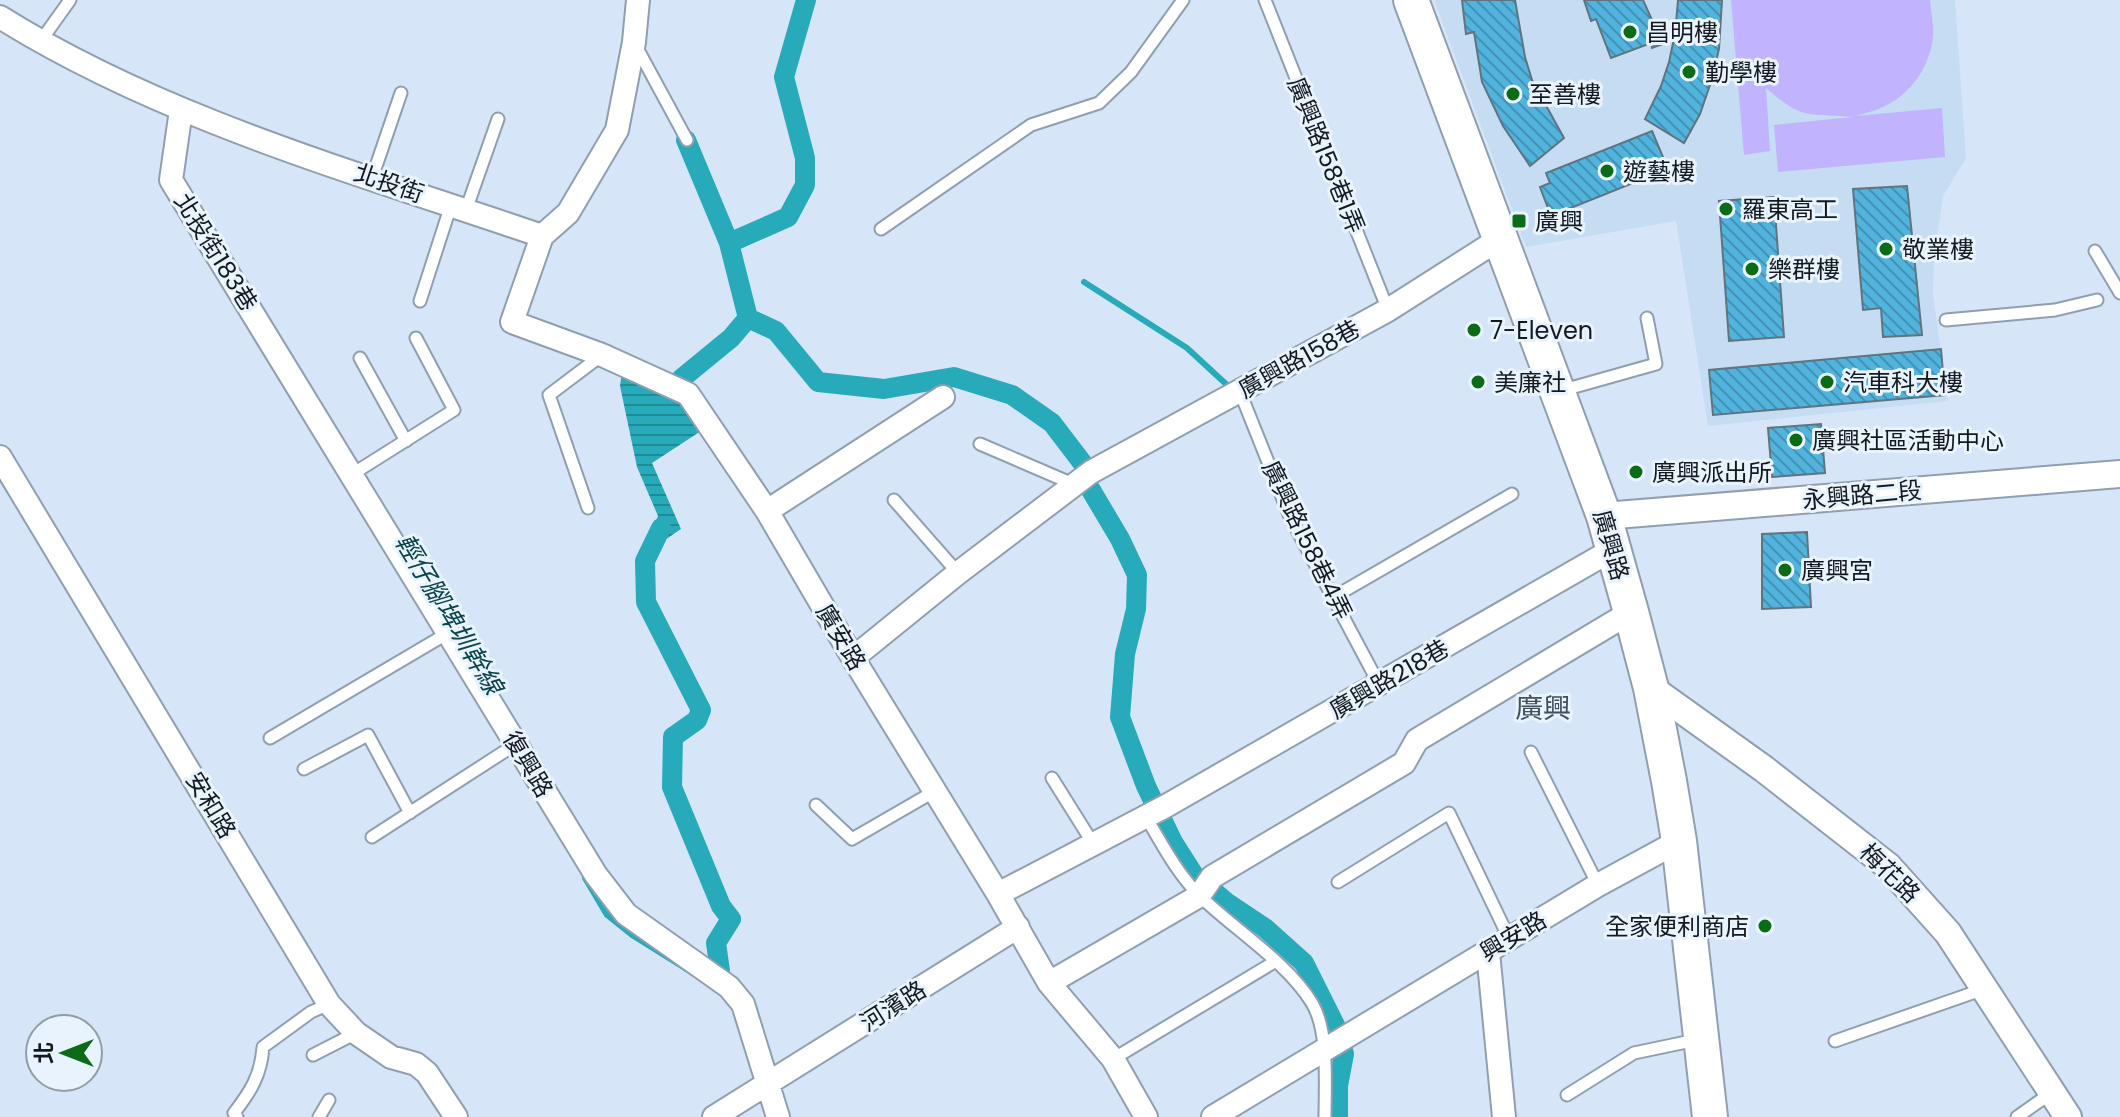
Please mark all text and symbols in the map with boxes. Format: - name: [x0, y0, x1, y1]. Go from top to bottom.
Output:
- place label: 昌明樓: [1646, 16, 1718, 49]
- marker: 昌明樓: [1621, 23, 1639, 41]
- place label: 勤學樓: [1705, 56, 1777, 89]
- marker: 勤學樓: [1680, 63, 1698, 81]
- street label: 廣興路158巷1弄: [1280, 72, 1372, 238]
- place label: 至善樓: [1529, 78, 1601, 111]
- marker: 至善樓: [1504, 85, 1522, 103]
- place label: 遊藝樓: [1623, 155, 1695, 188]
- street label: 北投街: [350, 156, 428, 210]
- marker: 遊藝樓: [1598, 162, 1616, 180]
- street label: 北投街183巷: [167, 187, 265, 317]
- place label: 羅東高工: [1742, 193, 1838, 226]
- marker: 羅東高工: [1717, 200, 1735, 218]
- place label: 廣興: [1535, 205, 1583, 238]
- marker: 廣興: [1510, 212, 1528, 230]
- place label: 敬業樓: [1902, 233, 1974, 266]
- marker: 敬業樓: [1877, 240, 1895, 258]
- place label: 樂群樓: [1768, 253, 1840, 286]
- marker: 樂群樓: [1743, 260, 1761, 278]
- street label: 廣興路158巷: [1232, 312, 1366, 406]
- place label: 7-Eleven: [1490, 314, 1593, 347]
- marker: 7-Eleven: [1465, 321, 1483, 339]
- place label: 美廉社: [1494, 366, 1566, 399]
- place label: 汽車科大樓: [1843, 366, 1963, 399]
- marker: 美廉社: [1469, 373, 1487, 391]
- marker: 汽車科大樓: [1818, 373, 1836, 391]
- place label: 廣興社區活動中心: [1812, 424, 2004, 457]
- marker: 廣興社區活動中心: [1787, 431, 1805, 449]
- street label: 廣興路158巷4弄: [1254, 455, 1360, 625]
- place label: 廣興派出所: [1652, 456, 1772, 489]
- marker: 廣興派出所: [1627, 463, 1645, 481]
- street label: 永興路二段: [1801, 473, 1923, 517]
- street label: 廣興路: [1585, 506, 1637, 584]
- water label: 輕仔腳埤圳幹線: [387, 527, 513, 704]
- place label: 廣興宮: [1801, 554, 1873, 587]
- marker: 廣興宮: [1776, 561, 1794, 579]
- street label: 廣安路: [808, 598, 874, 676]
- street label: 廣興路218巷: [1323, 632, 1455, 726]
- district label: 廣興: [1515, 689, 1571, 728]
- street label: 復興路: [495, 725, 561, 803]
- street label: 安和路: [178, 766, 244, 844]
- street label: 梅花路: [1853, 836, 1927, 910]
- street label: 興安路: [1474, 903, 1552, 969]
- place label: 全家便利商店: [1605, 910, 1749, 943]
- marker: 全家便利商店: [1756, 917, 1774, 935]
- street label: 河濱路: [854, 973, 932, 1039]
- north arrow: [24, 1013, 104, 1093]
- text: 北: [29, 1042, 60, 1064]

